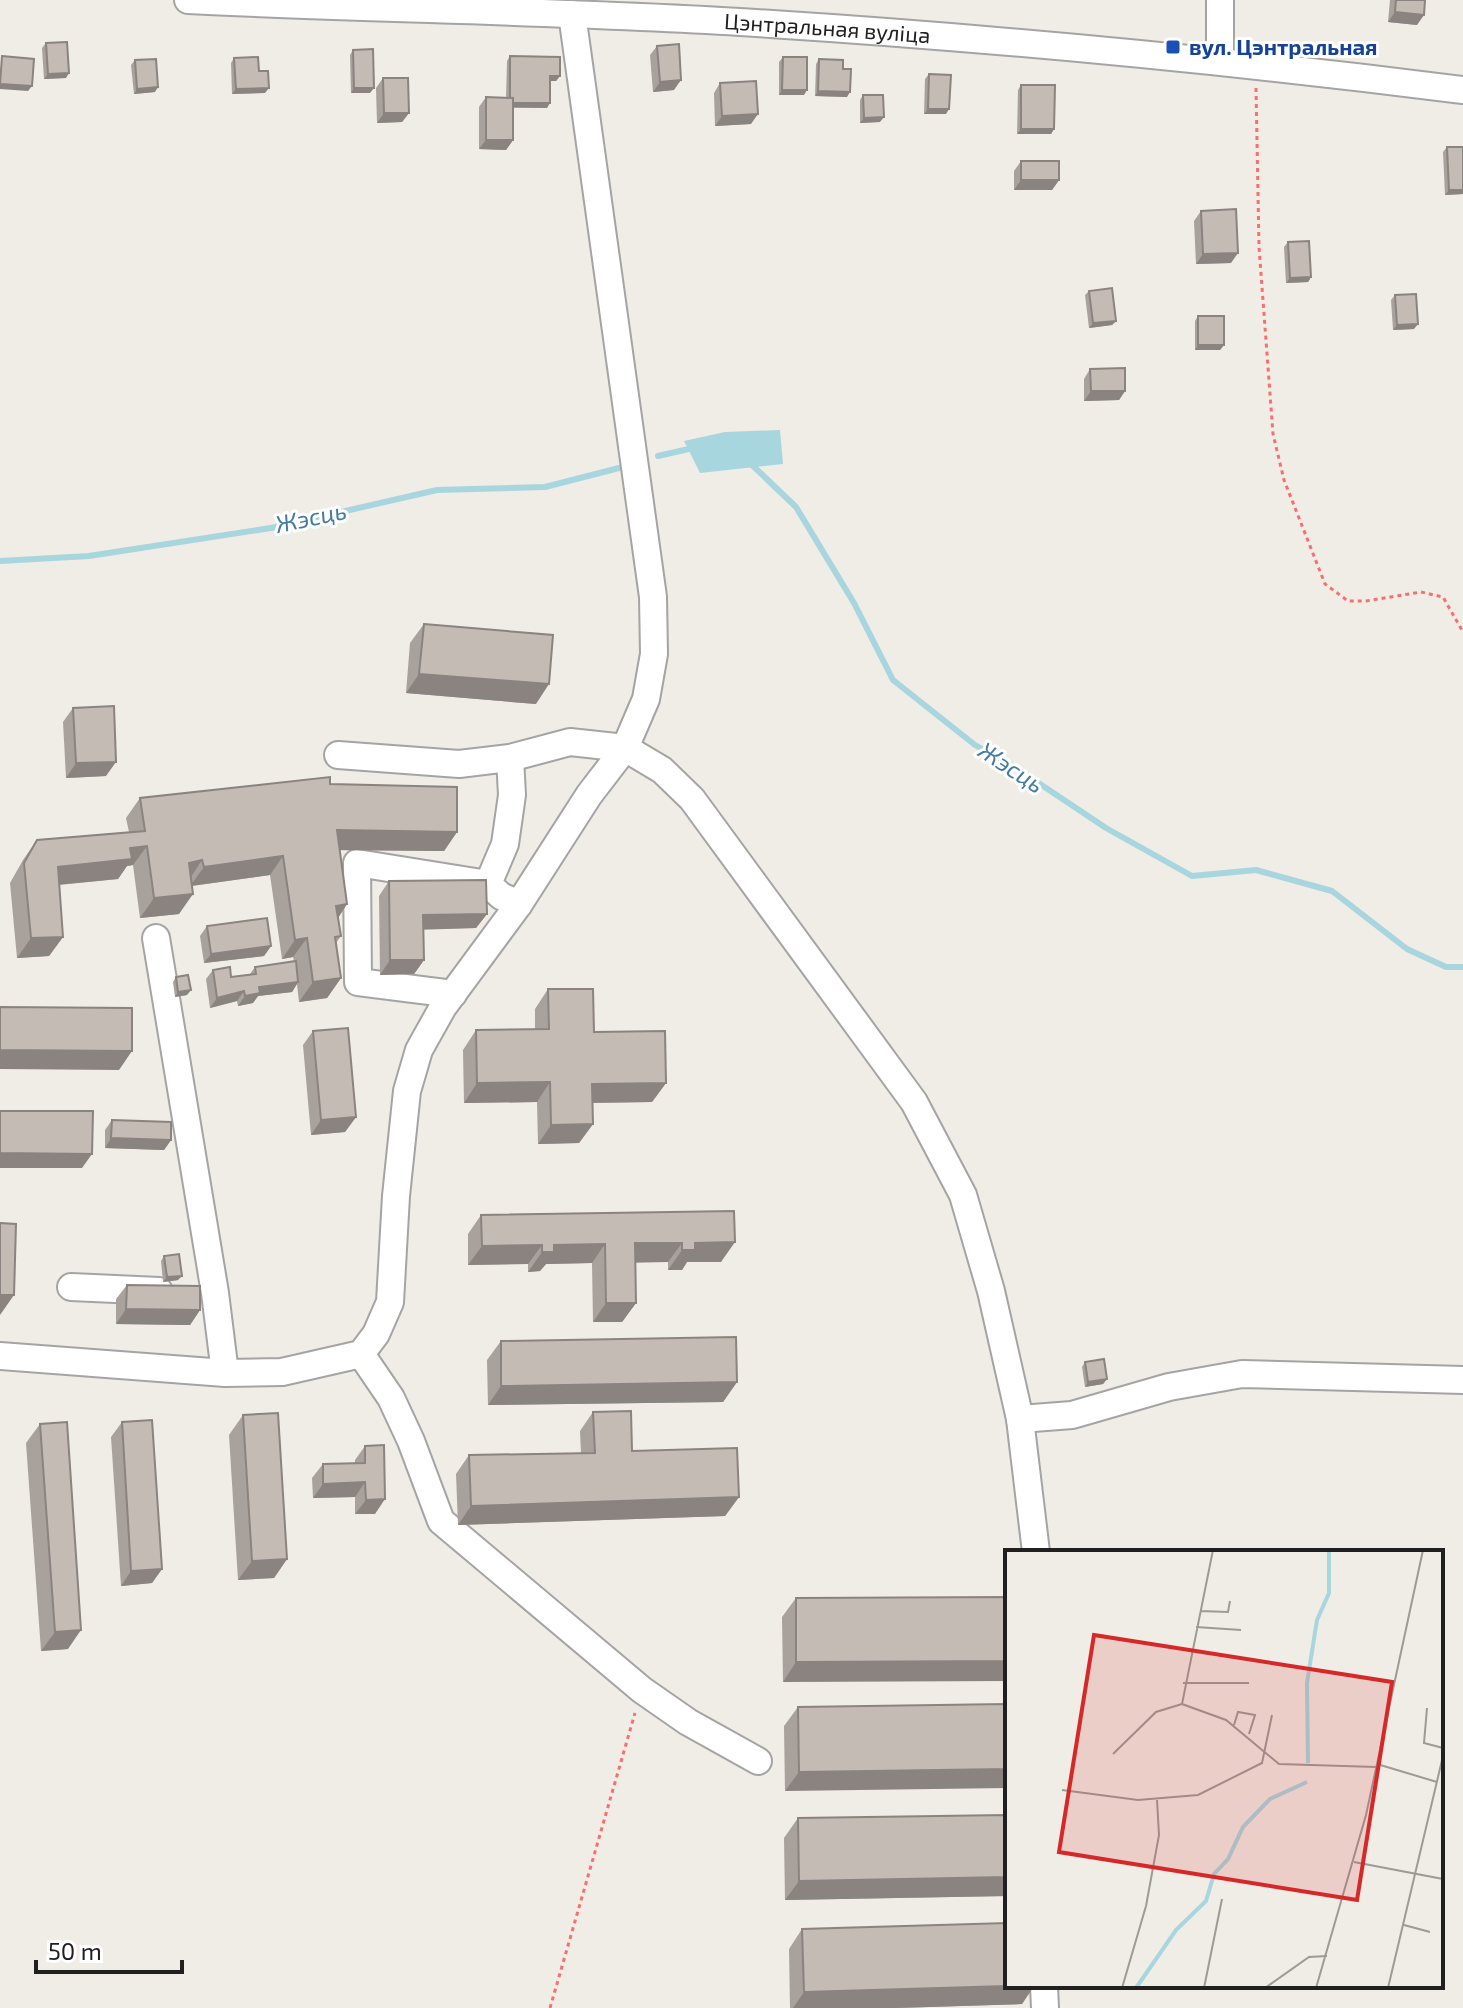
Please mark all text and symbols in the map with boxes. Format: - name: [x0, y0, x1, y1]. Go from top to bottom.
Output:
- street label: Цэнтральная вуліца: [724, 7, 932, 47]
- place label: вул. Цэнтральная: [1189, 33, 1378, 59]
- marker: вул. Цэнтральная: [1164, 38, 1182, 56]
- water label: Жэсць: [271, 495, 349, 538]
- water label: Жэсць: [973, 734, 1050, 799]
- inset map: [1005, 1550, 1443, 1988]
- scale bar: [36, 1924, 182, 1974]
- text: 50 m: [48, 1936, 102, 1965]

